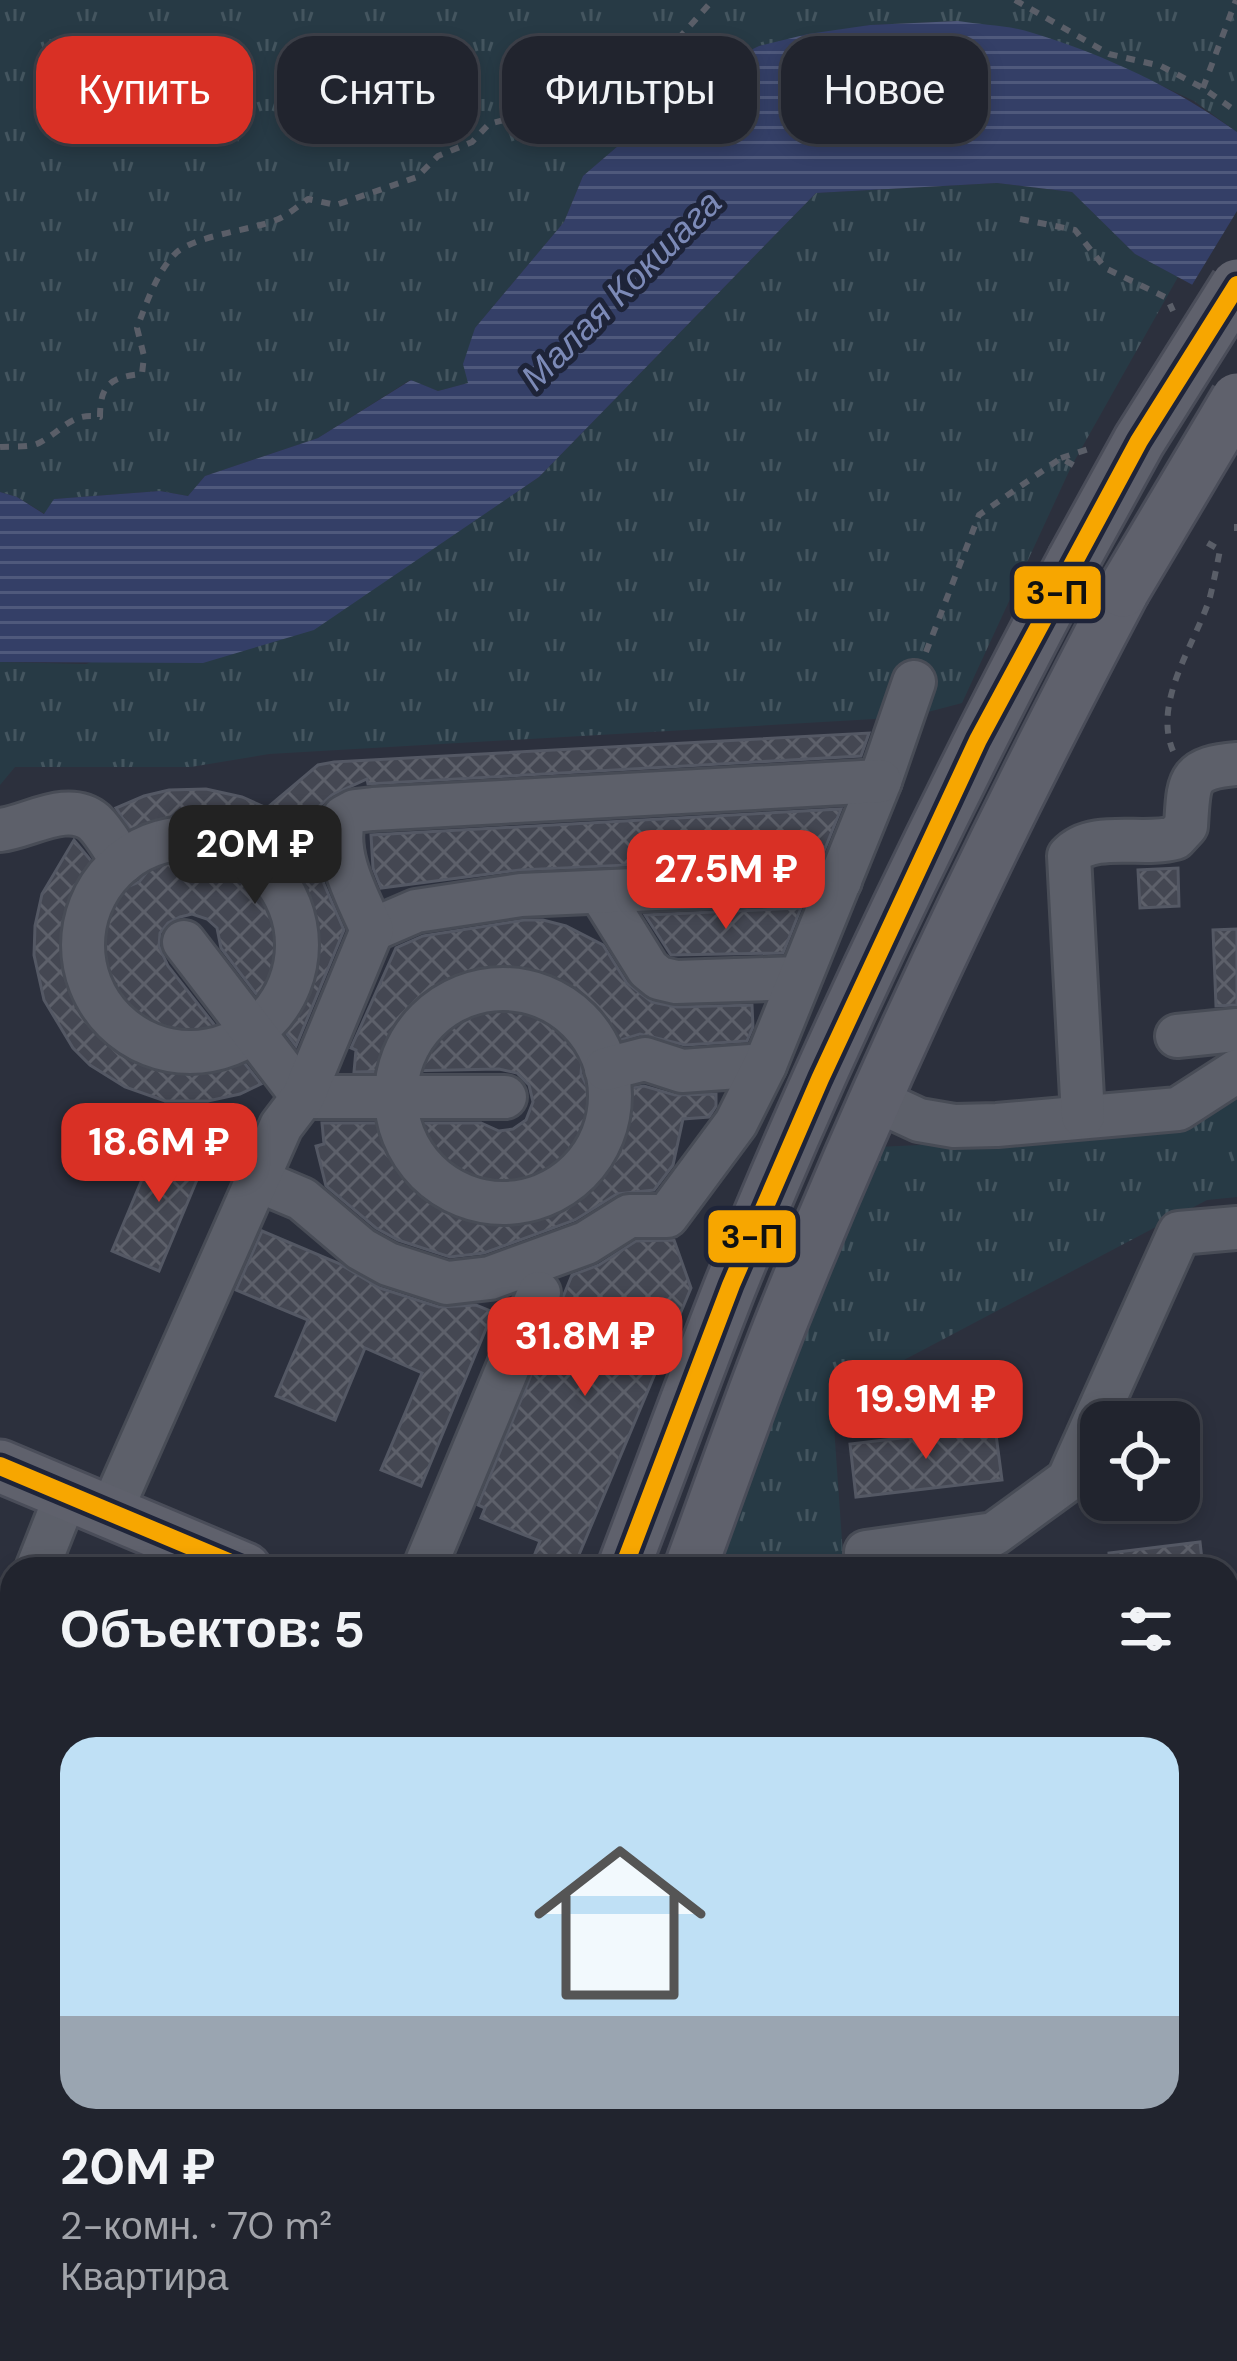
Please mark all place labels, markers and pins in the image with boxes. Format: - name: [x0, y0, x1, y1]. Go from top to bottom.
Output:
- pin: 20M ₽: [171, 805, 339, 907]
- pin: 27.5M ₽: [615, 830, 837, 932]
- pin: 18.6M ₽: [48, 1103, 270, 1205]
- pin: 31.8M ₽: [474, 1297, 696, 1399]
- pin: 19.9M ₽: [815, 1360, 1037, 1462]

